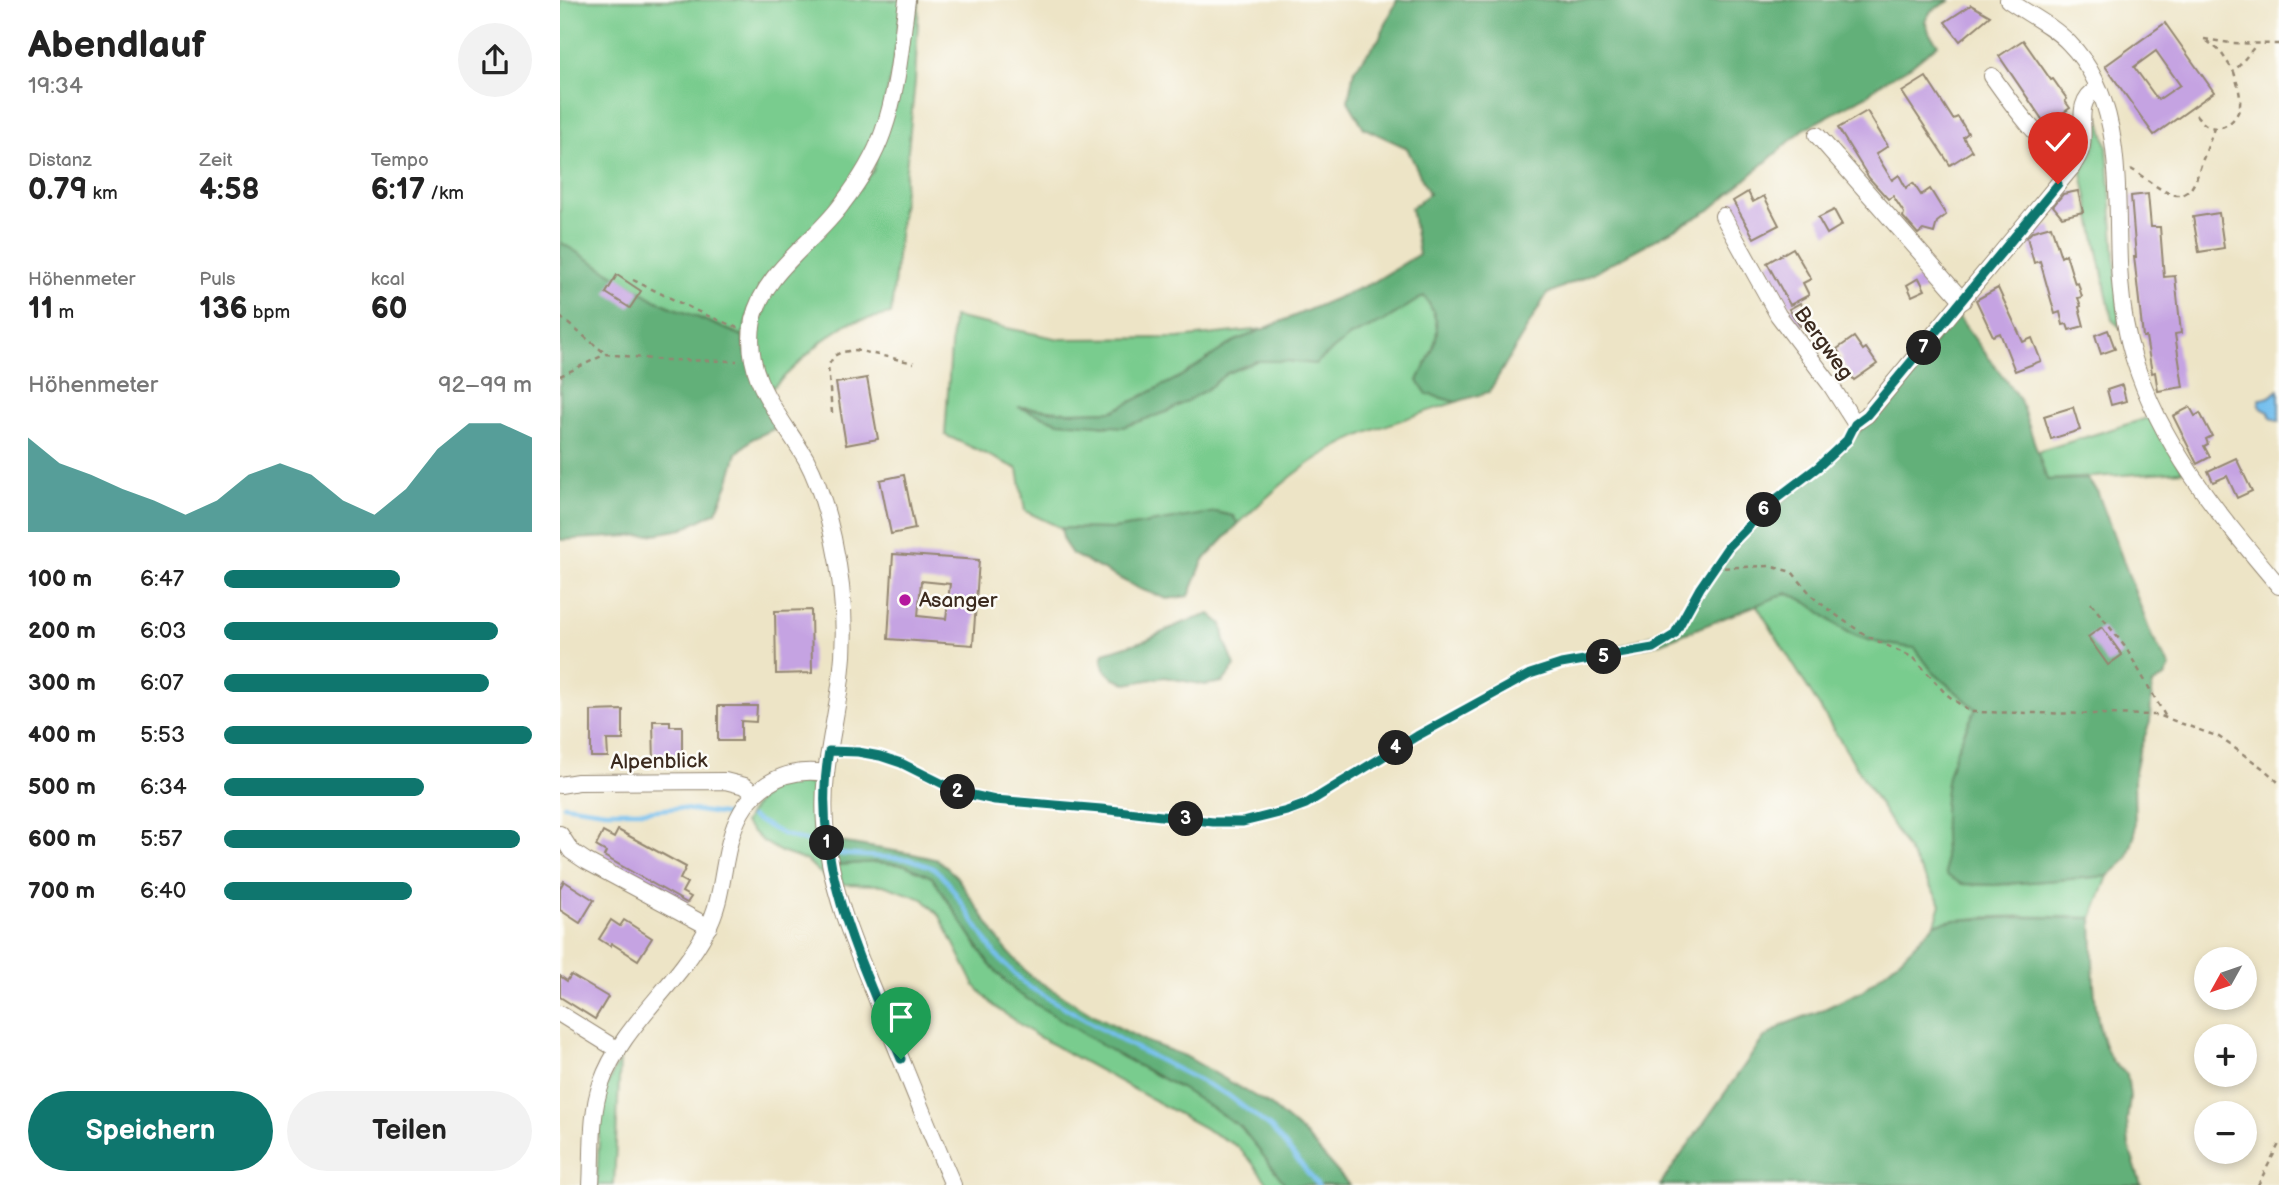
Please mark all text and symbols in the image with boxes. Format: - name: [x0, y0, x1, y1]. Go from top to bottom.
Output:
- text: Abendlauf: [28, 23, 206, 68]
- button: share: [458, 23, 532, 97]
- text: 19:34: [28, 72, 83, 100]
- pin: [2028, 112, 2088, 184]
- icon: check: [2039, 123, 2077, 161]
- text: Distanz: [28, 149, 92, 172]
- text: Zeit: [199, 149, 233, 172]
- text: Tempo: [371, 149, 429, 172]
- text: 0.79: [28, 172, 87, 208]
- text: 4:58: [199, 172, 260, 208]
- text: 6:17: [371, 172, 425, 208]
- text: km: [87, 182, 118, 205]
- text: /km: [425, 182, 464, 205]
- text: Höhenmeter: [28, 268, 135, 291]
- text: Puls: [199, 268, 236, 291]
- text: kcal: [371, 268, 405, 291]
- text: 11: [28, 291, 53, 327]
- text: 136: [199, 291, 248, 327]
- text: 60: [371, 291, 408, 327]
- text: m: [53, 301, 74, 324]
- text: bpm: [248, 301, 290, 324]
- street label: Bergweg: [1789, 302, 1859, 385]
- pin: 7: [1906, 330, 1942, 366]
- text: 7: [1918, 336, 1929, 359]
- text: Höhenmeter: [28, 371, 158, 399]
- text: 92–99 m: [438, 371, 532, 399]
- pin: 6: [1746, 492, 1782, 528]
- text: 6: [1758, 498, 1769, 521]
- text: 100 m: [28, 565, 92, 593]
- text: 6:47: [140, 565, 184, 593]
- place label: Asanger: [919, 588, 998, 613]
- marker: Asanger: [897, 592, 913, 608]
- text: 200 m: [28, 617, 96, 645]
- text: 6:03: [140, 617, 186, 645]
- pin: 5: [1586, 640, 1622, 674]
- text: 5: [1598, 645, 1609, 668]
- text: 300 m: [28, 669, 96, 697]
- text: 6:07: [140, 669, 184, 697]
- text: 400 m: [28, 721, 96, 749]
- text: 5:53: [140, 721, 185, 749]
- pin: 4: [1378, 730, 1414, 766]
- text: 4: [1390, 736, 1401, 759]
- street label: Alpenblick: [610, 748, 708, 775]
- text: 500 m: [28, 773, 96, 801]
- text: 6:34: [140, 773, 187, 801]
- pin: 2: [940, 774, 976, 810]
- text: 2: [952, 780, 963, 803]
- pin: 3: [1168, 802, 1204, 836]
- text: 3: [1180, 807, 1191, 830]
- text: 600 m: [28, 825, 96, 853]
- text: 5:57: [140, 825, 182, 853]
- pin: 1: [810, 826, 844, 860]
- text: 1: [823, 831, 831, 854]
- text: 700 m: [28, 877, 95, 905]
- text: 6:40: [140, 877, 186, 905]
- north arrow: [2194, 947, 2258, 1010]
- map controls: [2194, 947, 2257, 1164]
- pin: [871, 987, 931, 1059]
- icon: arrive: [882, 998, 920, 1036]
- button: +: [2194, 1024, 2257, 1087]
- button: Speichern: [28, 1091, 273, 1171]
- button: Teilen: [287, 1091, 532, 1171]
- button: −: [2194, 1101, 2257, 1164]

